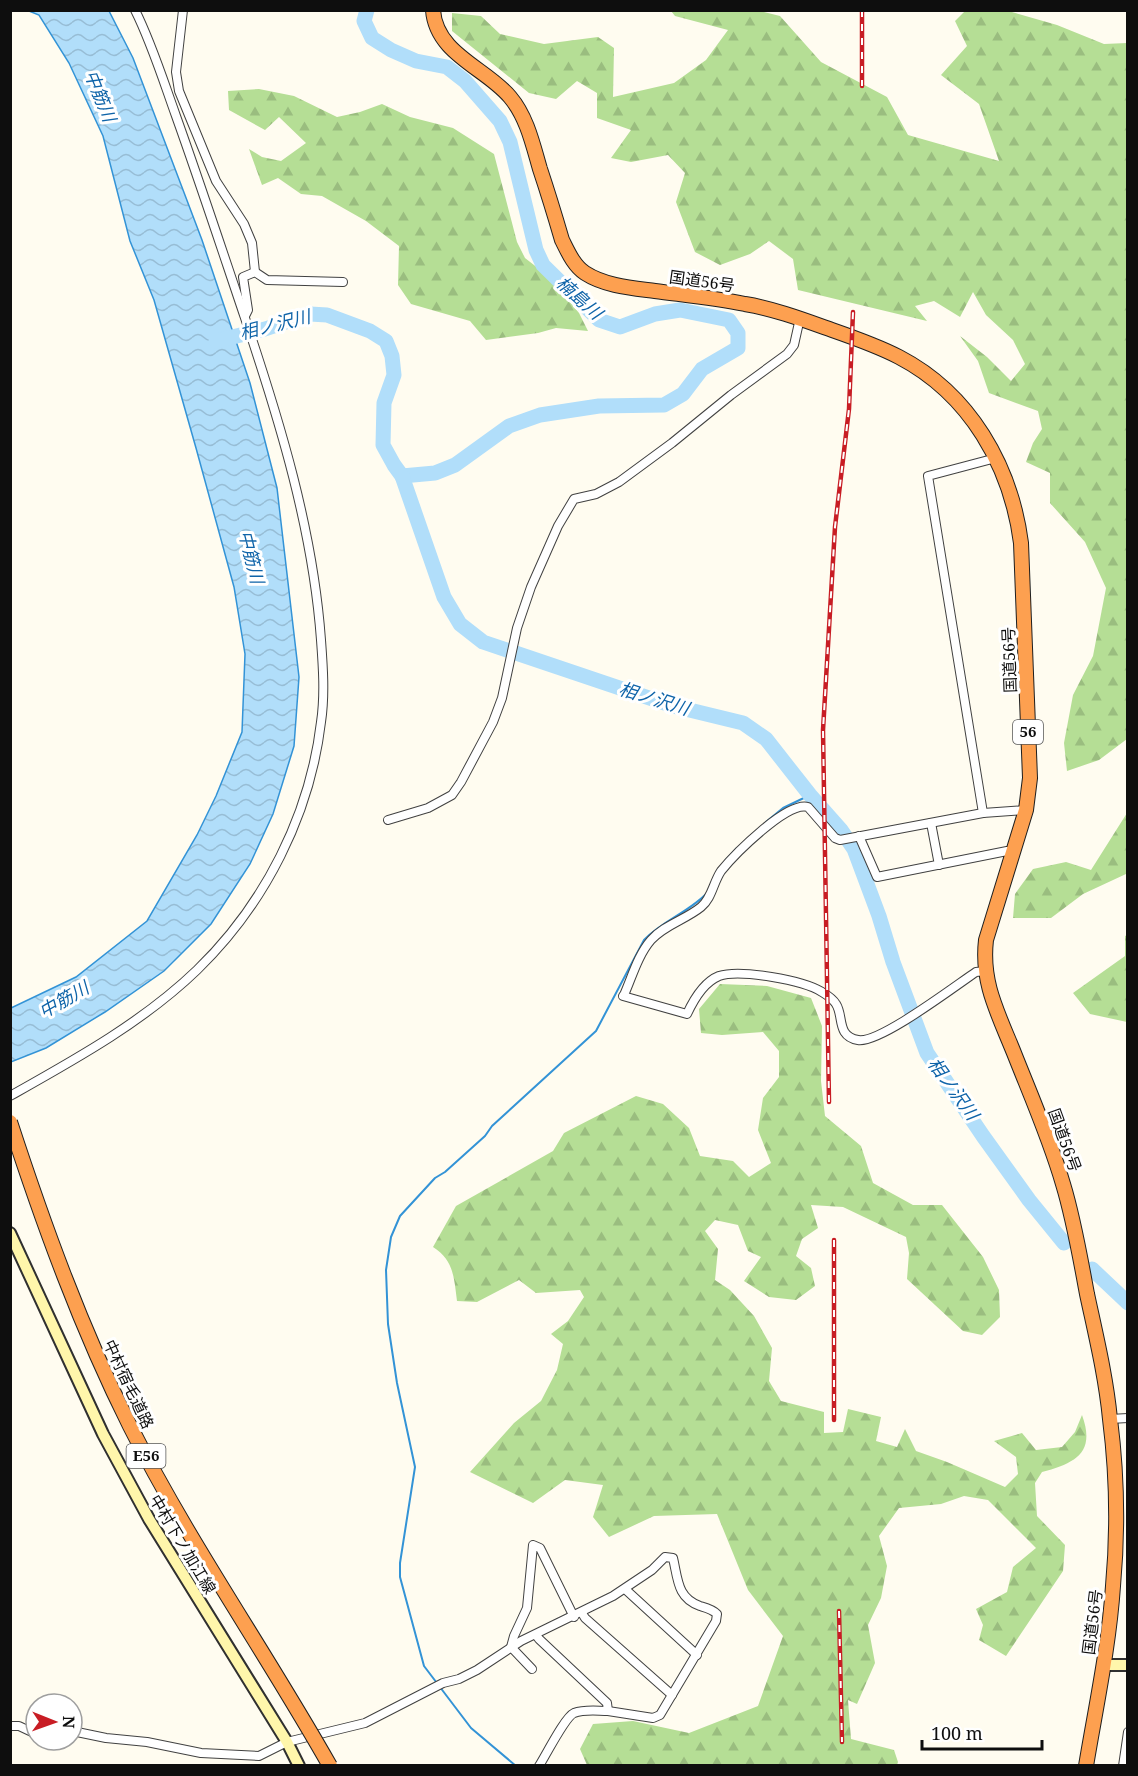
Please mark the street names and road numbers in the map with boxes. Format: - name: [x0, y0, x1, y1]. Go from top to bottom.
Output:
- street label: 国道56号: [668, 266, 736, 296]
- street label: 国道56号: [997, 627, 1021, 693]
- road number: 56: [1013, 720, 1043, 744]
- street label: 国道56号: [1043, 1105, 1087, 1175]
- street label: 中村宿毛道路: [99, 1336, 159, 1432]
- road number: E56: [126, 1444, 166, 1468]
- street label: 中村下ノ加江線: [145, 1490, 221, 1598]
- street label: 国道56号: [1077, 1588, 1107, 1656]

